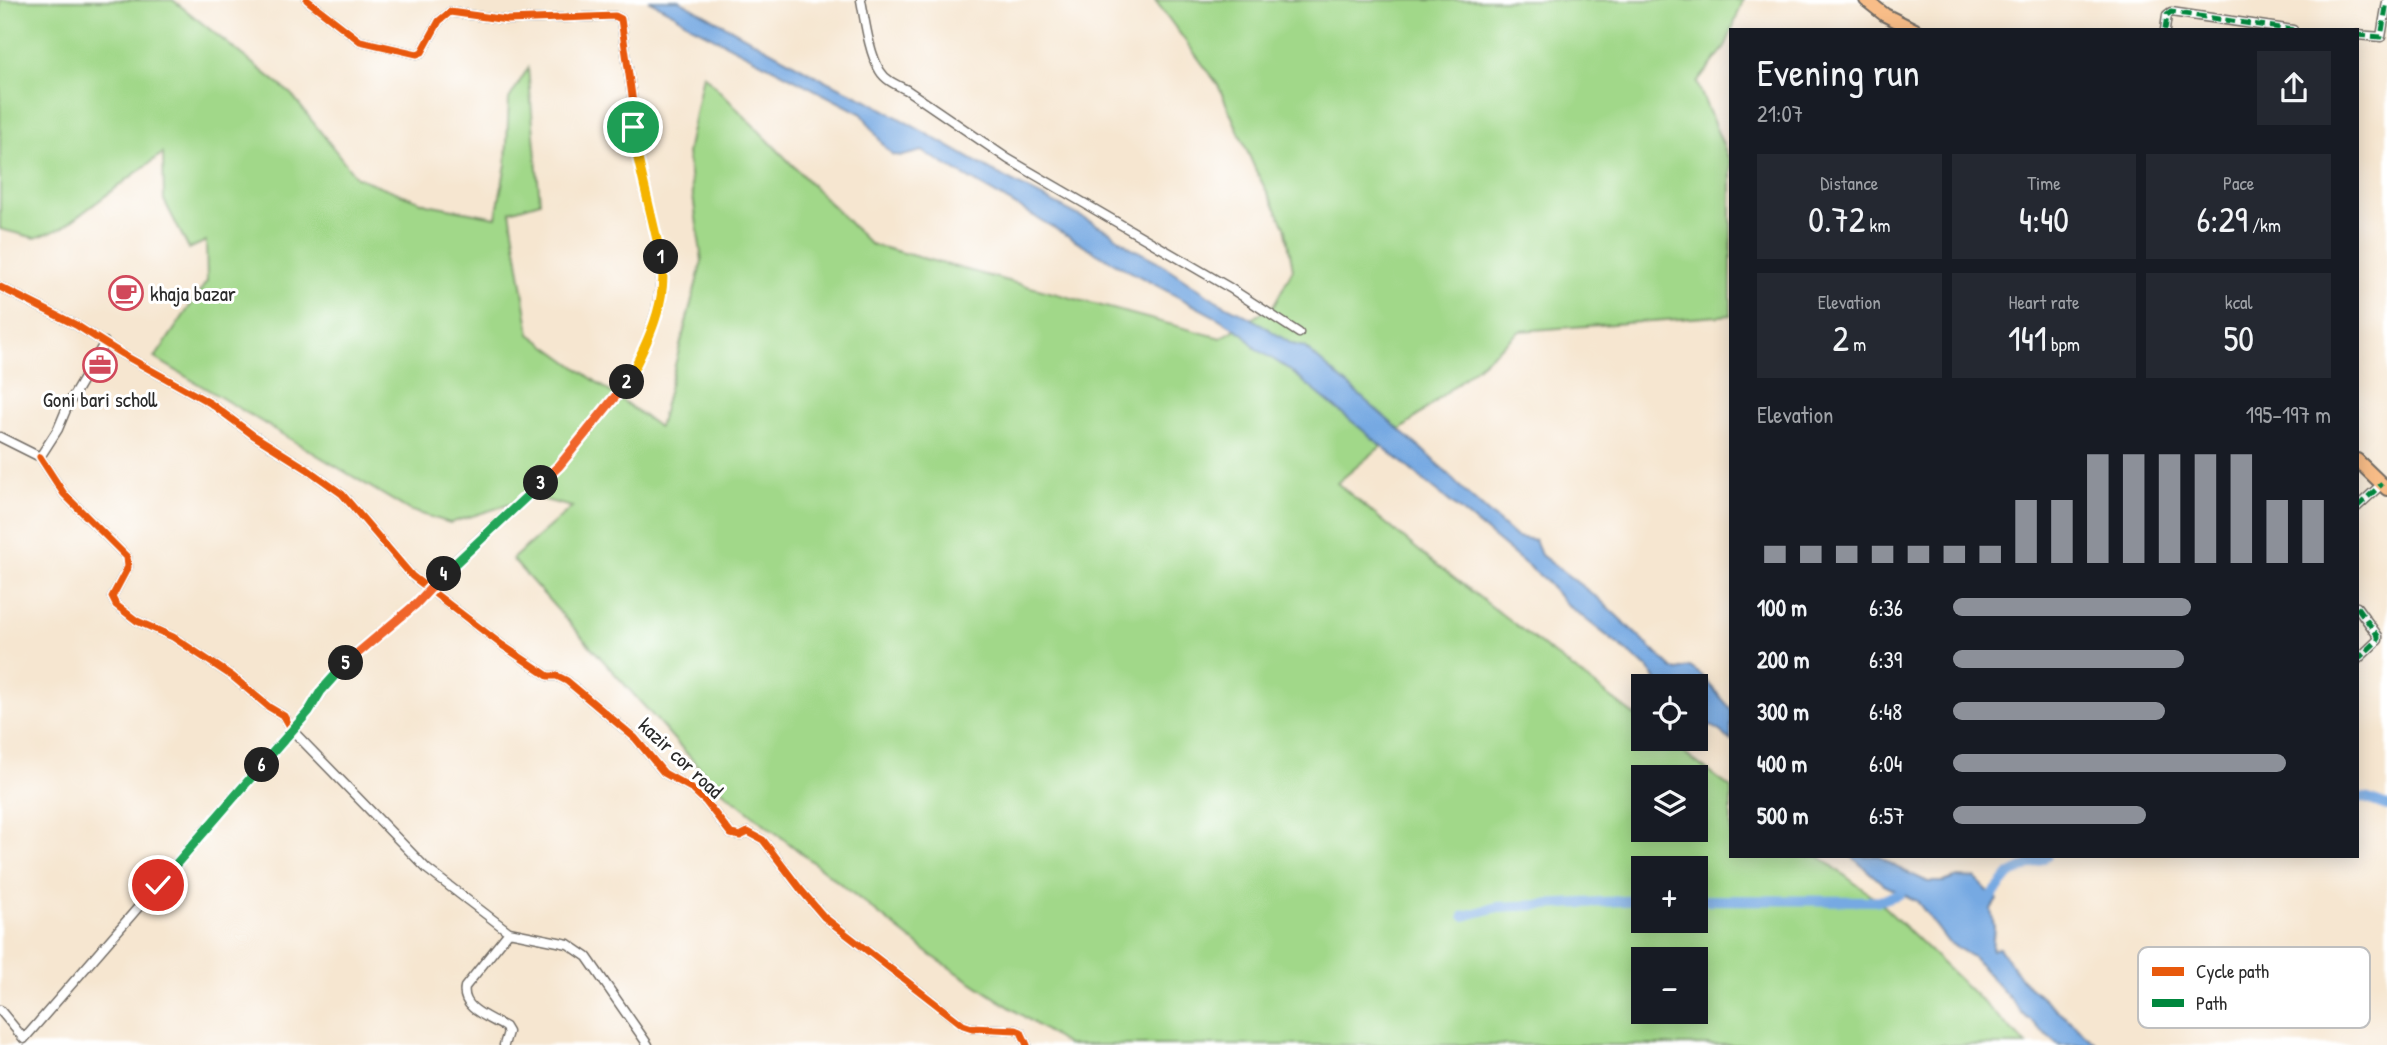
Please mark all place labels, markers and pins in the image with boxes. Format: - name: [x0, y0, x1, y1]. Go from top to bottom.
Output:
- pin: [603, 97, 663, 157]
- pin: 1: [644, 240, 678, 274]
- cafe icon: khaja bazar: [107, 274, 145, 312]
- place label: khaja bazar: [150, 279, 236, 308]
- office icon: Goni bari scholl: [81, 346, 119, 384]
- pin: 2: [610, 364, 644, 400]
- place label: Goni bari scholl: [43, 385, 158, 414]
- pin: 3: [524, 466, 558, 500]
- pin: 4: [426, 556, 462, 592]
- pin: 5: [328, 646, 364, 680]
- pin: 6: [244, 748, 280, 782]
- pin: [128, 855, 188, 915]

